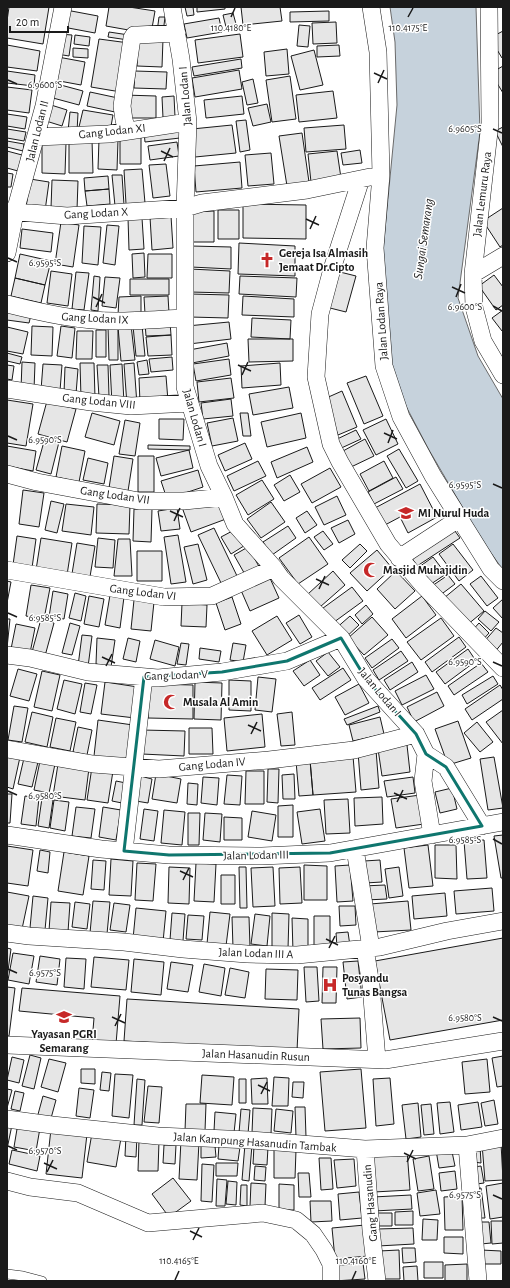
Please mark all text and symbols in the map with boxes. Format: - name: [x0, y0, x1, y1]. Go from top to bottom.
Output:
- scale bar: [10, 8, 68, 34]
- text: 20 m: [16, 16, 39, 28]
- text: 110.4180°E: [211, 23, 251, 33]
- text: 110.4175°E: [389, 23, 428, 33]
- street label: Jalan Lodan I: [176, 66, 194, 126]
- text: 6.9600°S: [28, 80, 63, 90]
- street label: Jalan Lodan II: [24, 99, 50, 163]
- street label: Gang Lodan XI: [78, 122, 146, 140]
- text: 6.9605°S: [448, 124, 482, 134]
- street label: Jalan Lemuru Raya: [471, 150, 494, 237]
- water label: Sungai Semarang: [412, 197, 436, 280]
- street label: Gang Lodan X: [64, 205, 128, 221]
- place label: Gereja Isa Almasih Jemaat Dr.Cipto: [279, 247, 368, 273]
- church icon: Gereja Isa Almasih Jemaat Dr.Cipto: [258, 251, 276, 269]
- text: 6.9595°S: [29, 258, 61, 268]
- street label: Jalan Lodan Raya: [372, 281, 391, 361]
- text: 6.9600°S: [448, 302, 483, 312]
- street label: Gang Lodan IX: [61, 310, 129, 326]
- street label: Jalan Lodan I: [181, 388, 209, 448]
- street label: Gang Lodan VIII: [62, 391, 136, 411]
- text: 6.9590°S: [28, 435, 62, 445]
- text: 6.9595°S: [449, 480, 481, 490]
- street label: Gang Lodan VII: [79, 484, 151, 506]
- school or university icon: MI Nurul Huda: [397, 504, 415, 522]
- place label: MI Nurul Huda: [418, 507, 490, 519]
- mosque icon: Masjid Muhajidin: [362, 561, 380, 579]
- place label: Masjid Muhajidin: [383, 564, 468, 577]
- street label: Gang Lodan VI: [109, 582, 177, 602]
- text: 6.9585°S: [29, 613, 61, 623]
- text: 6.9590°S: [448, 657, 482, 667]
- street label: Jalan Lodan I: [356, 665, 404, 719]
- street label: Gang Lodan V: [144, 668, 208, 682]
- mosque icon: Musala Al Amin: [162, 693, 180, 711]
- place label: Musala Al Amin: [183, 696, 258, 708]
- street label: Gang Lodan IV: [178, 755, 246, 773]
- text: 6.9580°S: [28, 791, 62, 801]
- text: 6.9585°S: [449, 835, 481, 845]
- street label: Jalan Lodan III: [223, 848, 289, 862]
- street label: Jalan Lodan III A: [218, 946, 294, 960]
- text: 6.9575°S: [29, 968, 61, 978]
- place label: Posyandu Tunas Bangsa: [342, 972, 408, 998]
- hospital icon: Posyandu Tunas Bangsa: [321, 976, 339, 994]
- school or university icon: Yayasan PGRI Semarang: [55, 1008, 73, 1026]
- text: 6.9580°S: [448, 1013, 482, 1023]
- place label: Yayasan PGRI Semarang: [31, 1028, 97, 1054]
- street label: Jalan Hasanudin Rusun: [202, 1047, 310, 1063]
- street label: Jalan Kampung Hasanudin Tambak: [173, 1130, 337, 1154]
- text: 6.9570°S: [29, 1146, 62, 1156]
- street label: Gang Hasanudin: [361, 1164, 379, 1242]
- text: 6.9575°S: [449, 1190, 481, 1200]
- text: 110.4165°E: [159, 1256, 199, 1266]
- text: 110.4160°E: [336, 1256, 376, 1266]

